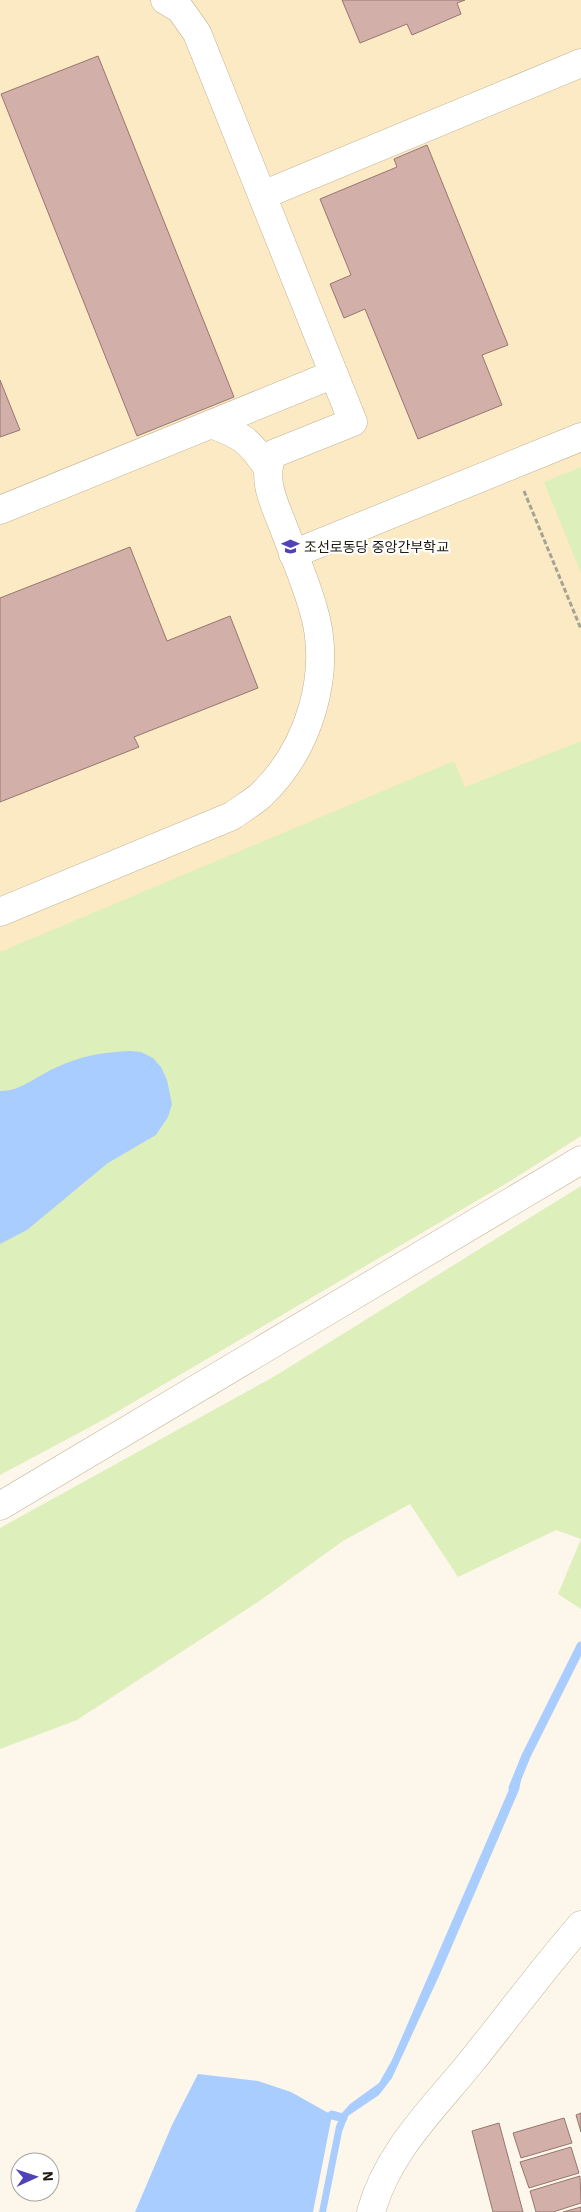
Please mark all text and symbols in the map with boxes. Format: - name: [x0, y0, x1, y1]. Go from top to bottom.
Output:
- school or university icon: 조선로동당 중앙간부학교: [280, 537, 300, 557]
- place label: 조선로동당 중앙간부학교: [304, 538, 449, 556]
- north arrow: [10, 2152, 60, 2202]
- text: N: [39, 2171, 57, 2182]

